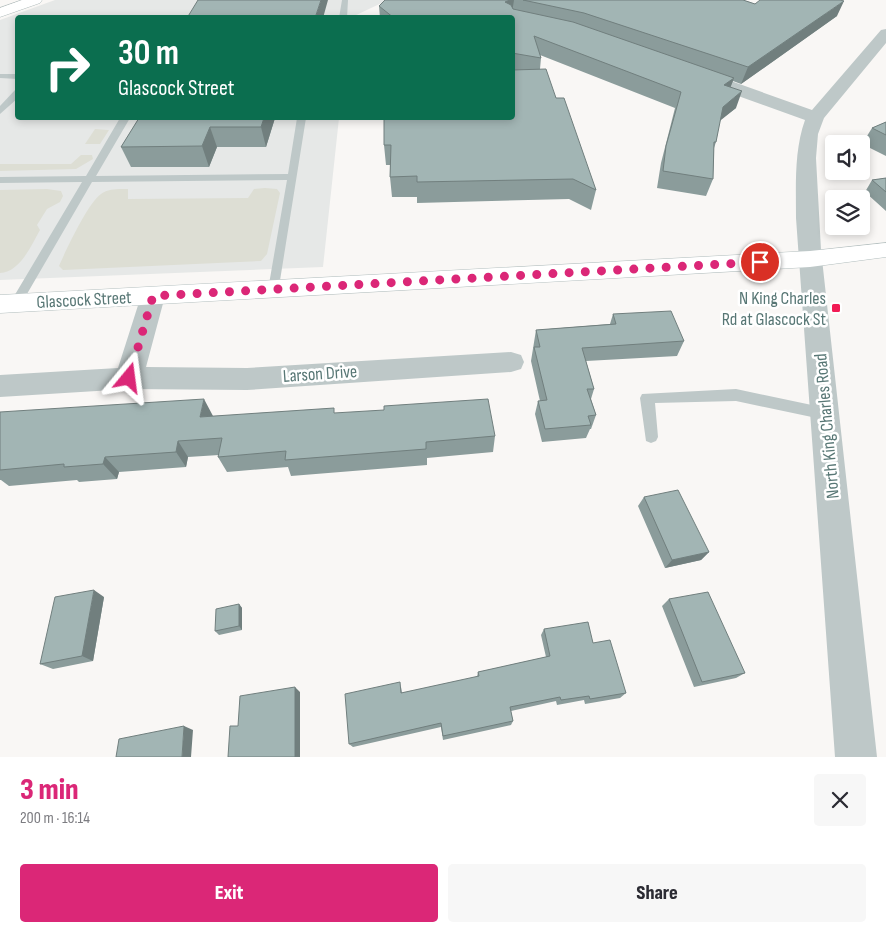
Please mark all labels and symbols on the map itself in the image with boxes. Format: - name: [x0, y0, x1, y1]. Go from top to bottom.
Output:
- pin: [739, 241, 781, 283]
- street label: Glascock Street: [36, 287, 133, 313]
- place label: N King Charles Rd at Glascock St: [722, 288, 826, 330]
- marker: N King Charles Rd at Glascock St: [830, 302, 842, 314]
- position arrow: [102, 351, 154, 403]
- street label: North King Charles Road: [810, 352, 844, 500]
- street label: Larson Drive: [282, 361, 358, 387]

